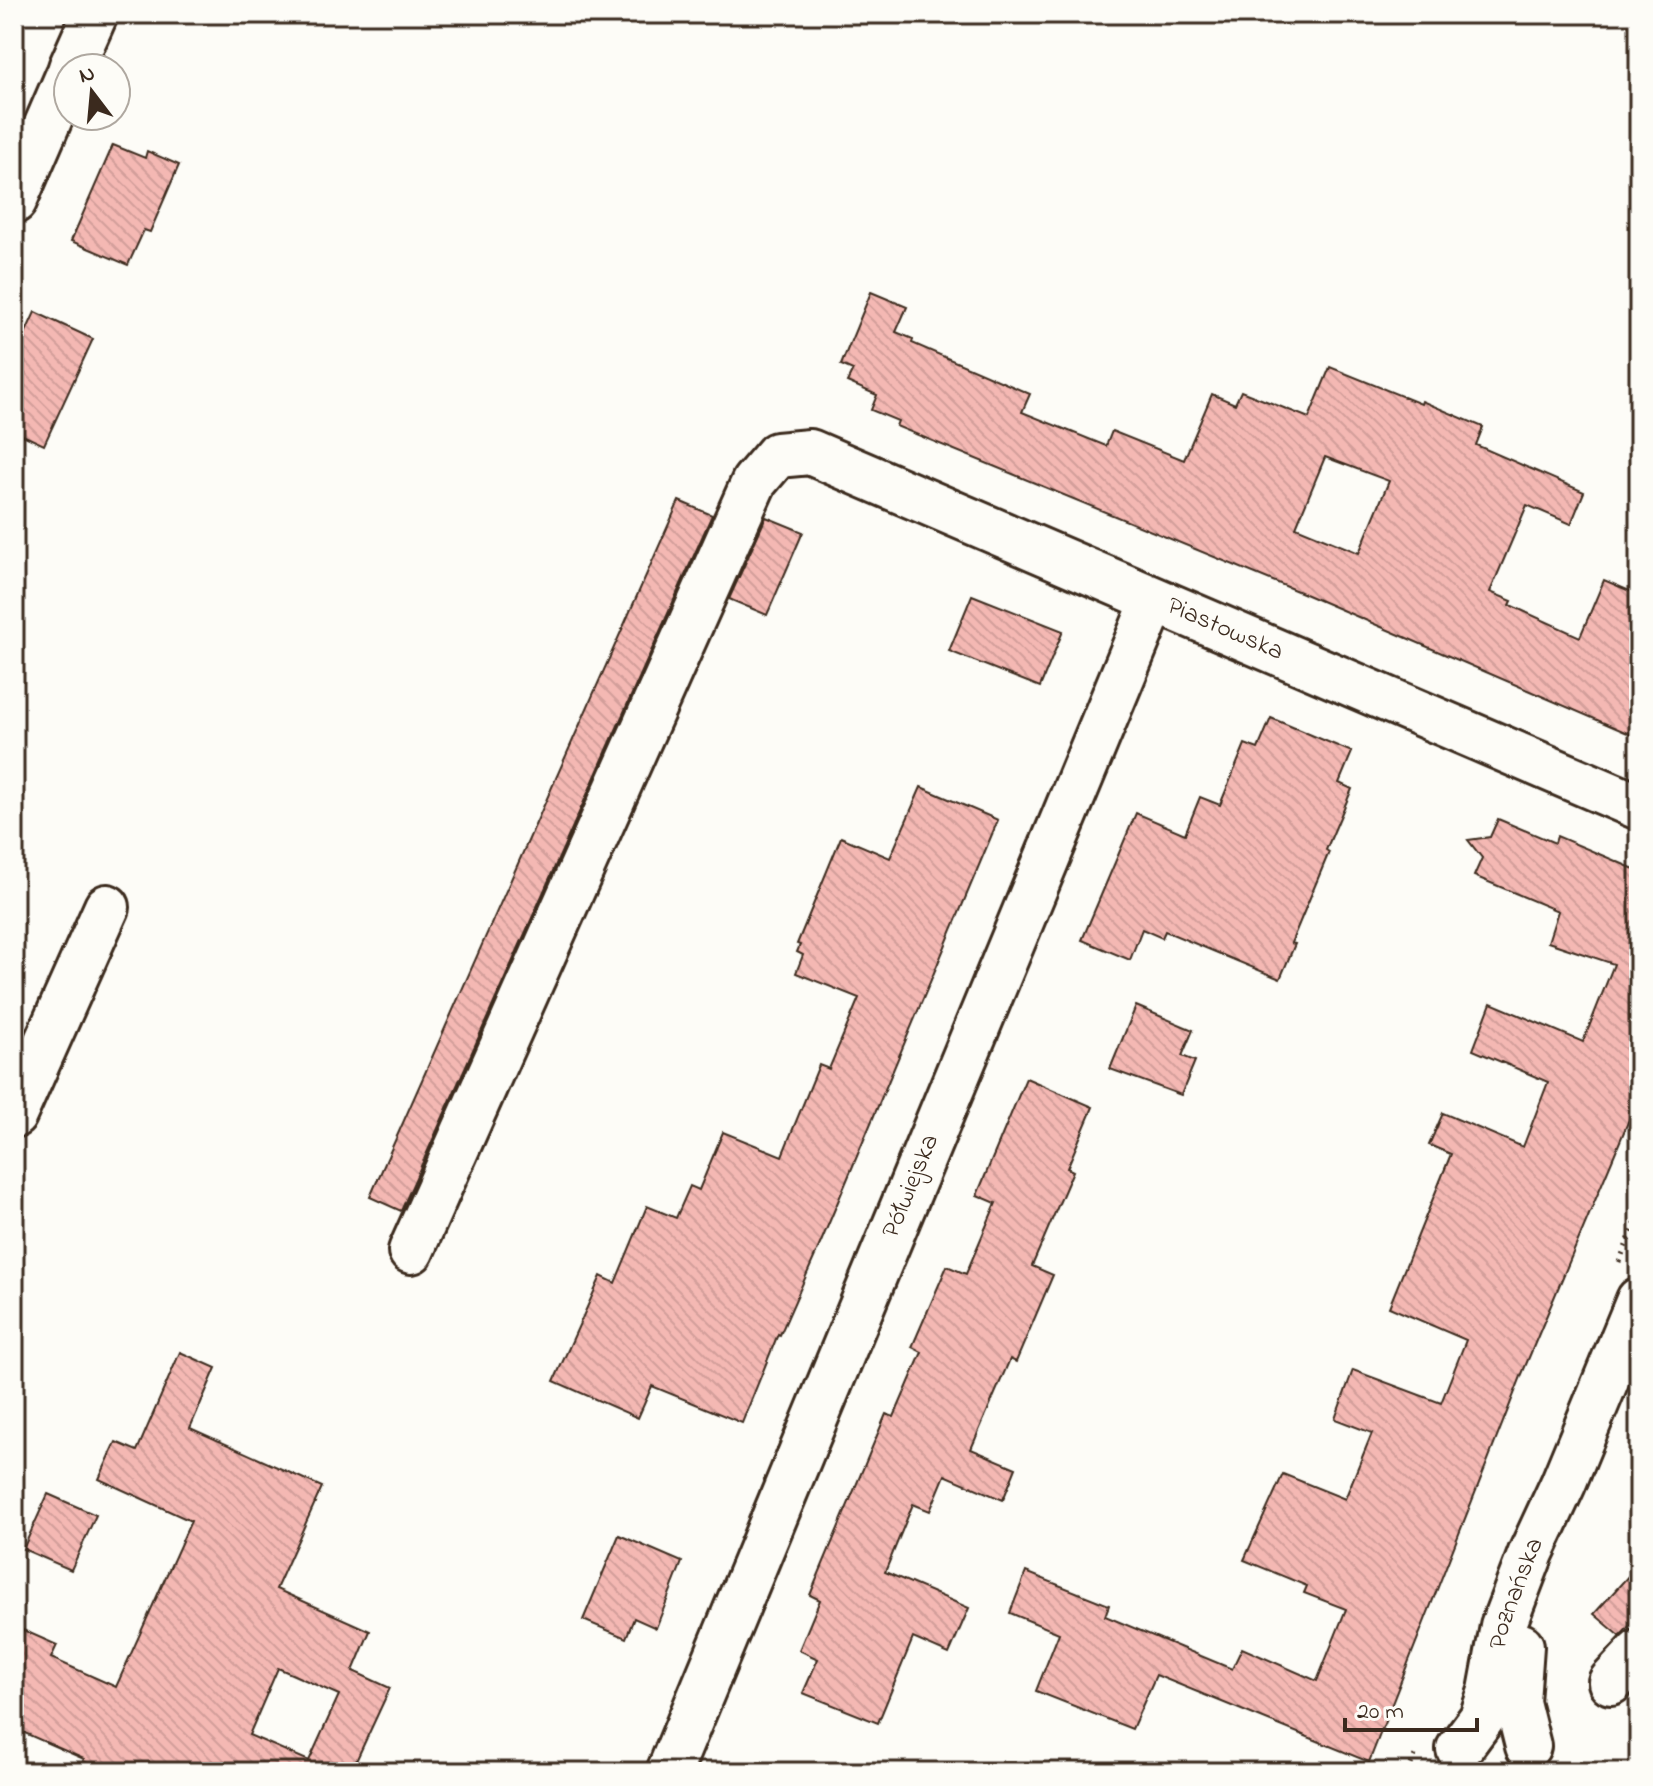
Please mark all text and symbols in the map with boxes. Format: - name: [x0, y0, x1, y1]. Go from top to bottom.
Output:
- north arrow: [52, 52, 132, 132]
- text: N: [76, 58, 99, 93]
- street label: Piastowska: [1161, 588, 1289, 671]
- street label: Półwiejska: [873, 1128, 950, 1244]
- street label: Poznańska: [1480, 1532, 1554, 1652]
- scale bar: [1345, 1682, 1477, 1732]
- text: 20 m: [1357, 1695, 1404, 1730]

